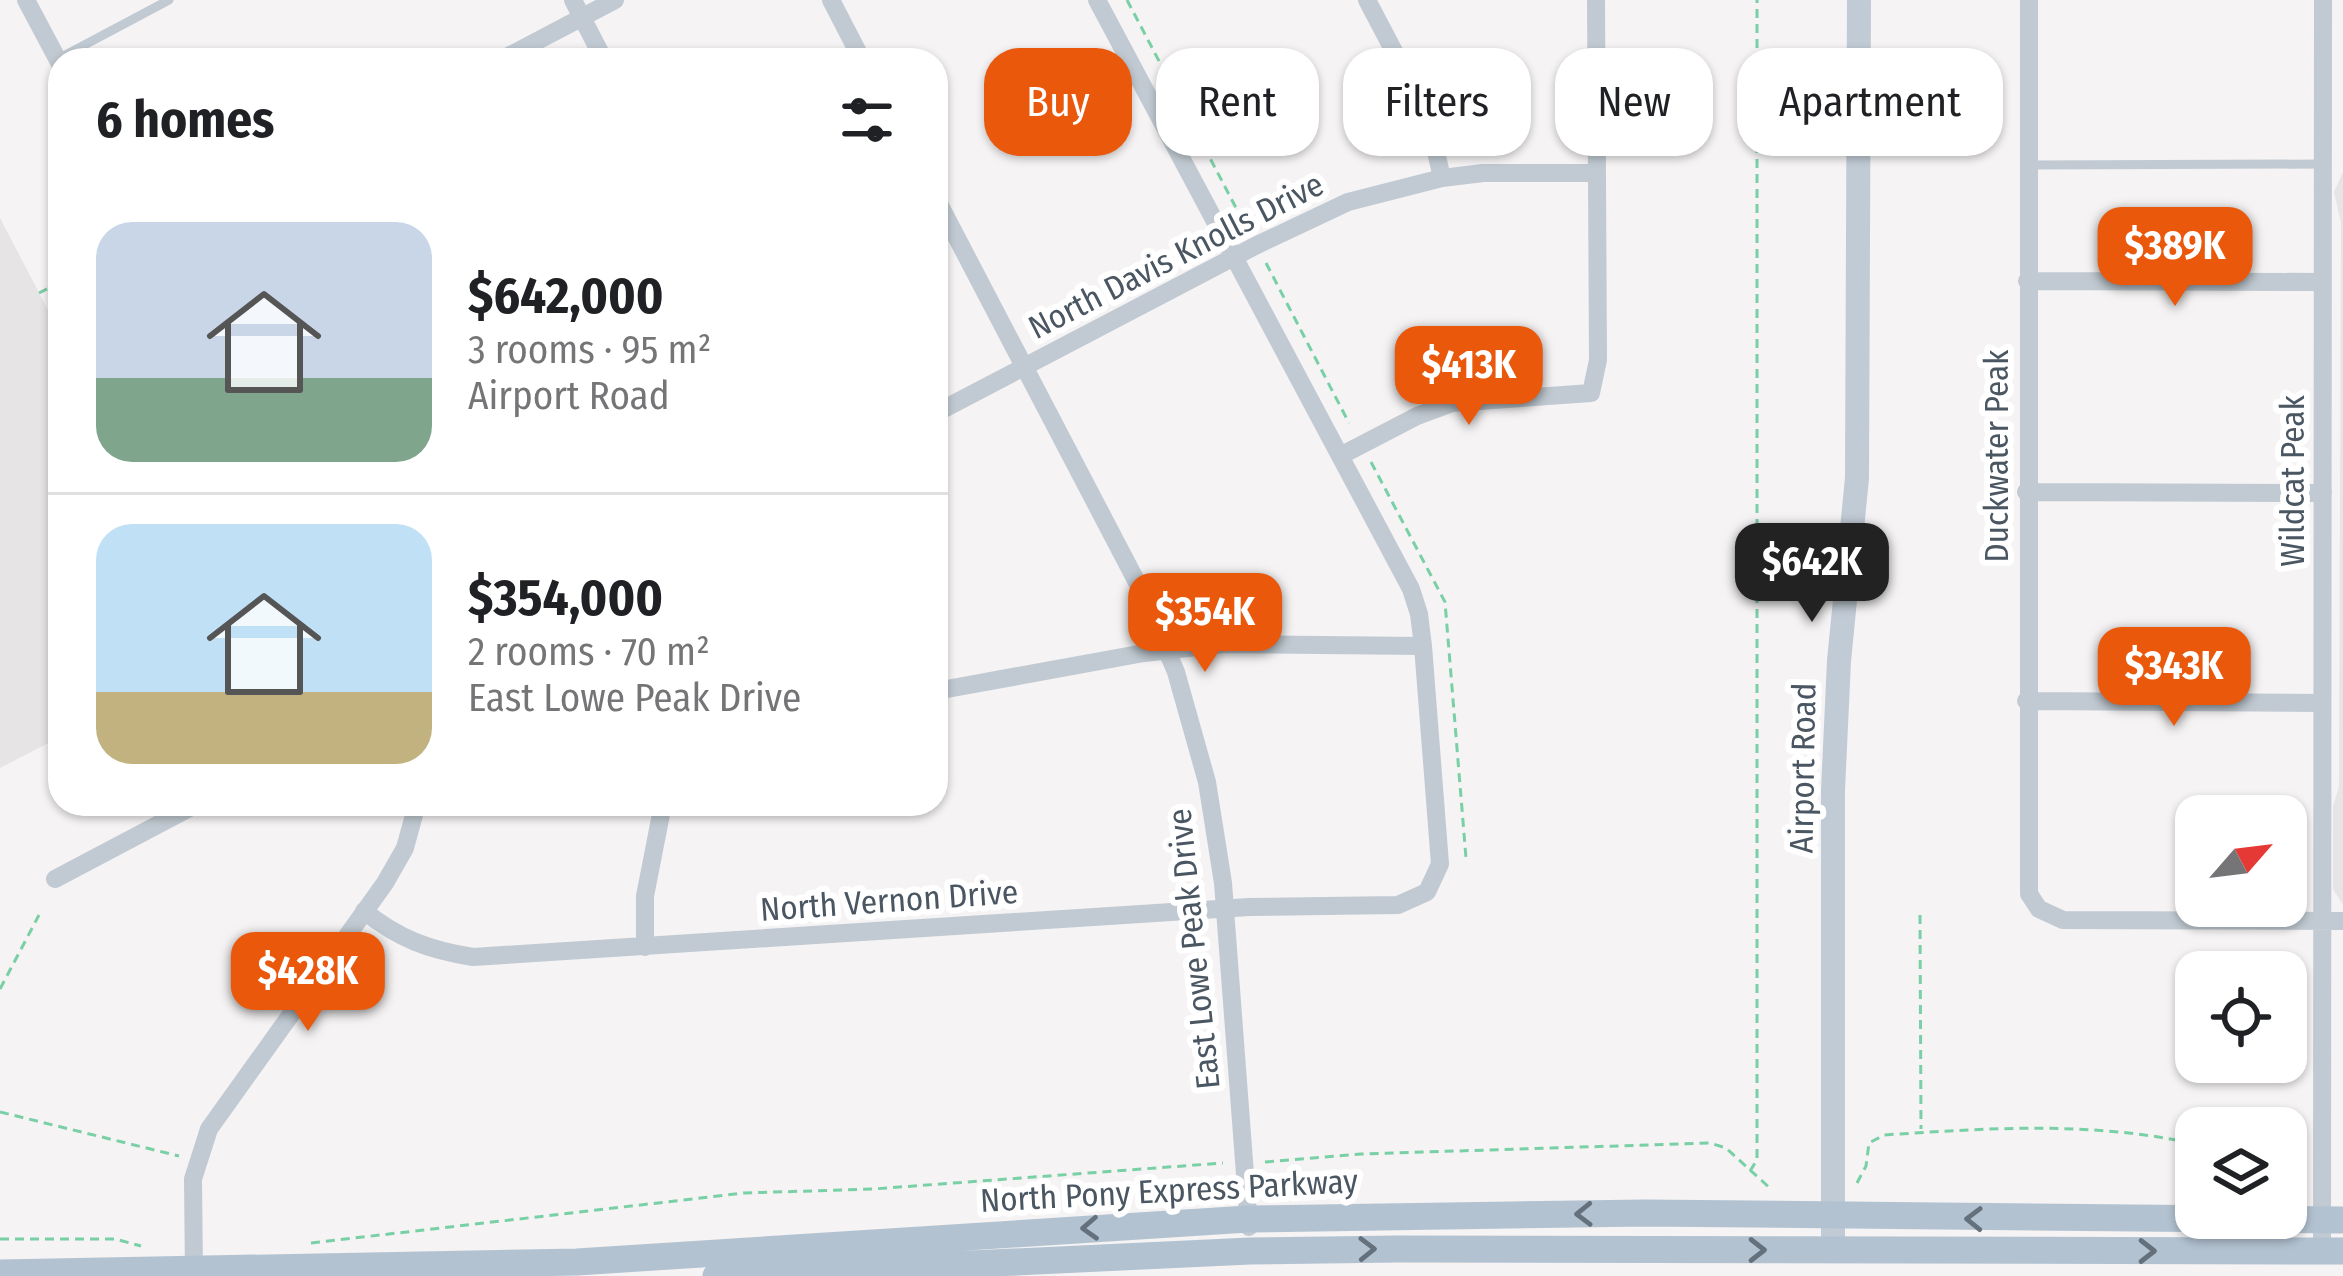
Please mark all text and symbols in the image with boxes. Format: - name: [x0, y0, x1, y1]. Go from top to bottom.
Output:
- chip: Buy: [984, 48, 1132, 156]
- chip: Rent: [1156, 48, 1319, 156]
- chip: Filters: [1343, 48, 1531, 156]
- chip: New: [1555, 48, 1713, 156]
- chip: Apartment: [1737, 48, 2003, 156]
- icon: filters: [834, 87, 900, 153]
- text: 6 homes: [96, 89, 274, 151]
- street label: North Davis Knolls Drive: [1022, 164, 1330, 348]
- pin: $389K: [2091, 207, 2259, 309]
- text: $389K: [2125, 223, 2225, 269]
- text: $642,000: [468, 265, 664, 327]
- icon: home: [192, 270, 336, 414]
- pin: $413K: [1385, 326, 1553, 428]
- text: 3 rooms · 95 m²: [468, 327, 711, 373]
- text: $413K: [1422, 342, 1516, 388]
- street label: Duckwater Peak: [1977, 349, 2017, 562]
- text: Airport Road: [468, 373, 670, 419]
- street label: Wildcat Peak: [2273, 395, 2313, 567]
- pin: $642K: [1728, 523, 1896, 625]
- text: $642K: [1762, 539, 1862, 585]
- text: $354,000: [468, 567, 663, 629]
- icon: home: [192, 572, 336, 716]
- pin: $354K: [1121, 573, 1289, 675]
- text: $354K: [1155, 589, 1255, 635]
- pin: $343K: [2090, 627, 2258, 729]
- text: 2 rooms · 70 m²: [468, 629, 710, 675]
- text: $343K: [2125, 643, 2223, 689]
- text: East Lowe Peak Drive: [468, 675, 801, 721]
- street label: Airport Road: [1782, 682, 1824, 854]
- north arrow: [2175, 795, 2307, 927]
- map controls: [2175, 795, 2307, 1239]
- street label: East Lowe Peak Drive: [1159, 807, 1229, 1091]
- street label: North Vernon Drive: [759, 872, 1019, 930]
- pin: $428K: [224, 932, 392, 1034]
- text: $428K: [258, 948, 358, 994]
- button: locate: [2175, 951, 2307, 1083]
- button: layers: [2175, 1107, 2307, 1239]
- street label: North Pony Express Parkway: [979, 1161, 1359, 1221]
- one-way arrow: [1574, 1201, 1593, 1227]
- one-way arrow: [1964, 1206, 1983, 1232]
- one-way arrow: [1080, 1214, 1099, 1240]
- one-way arrow: [1358, 1237, 1377, 1263]
- one-way arrow: [1749, 1237, 1767, 1263]
- one-way arrow: [2139, 1238, 2157, 1264]

